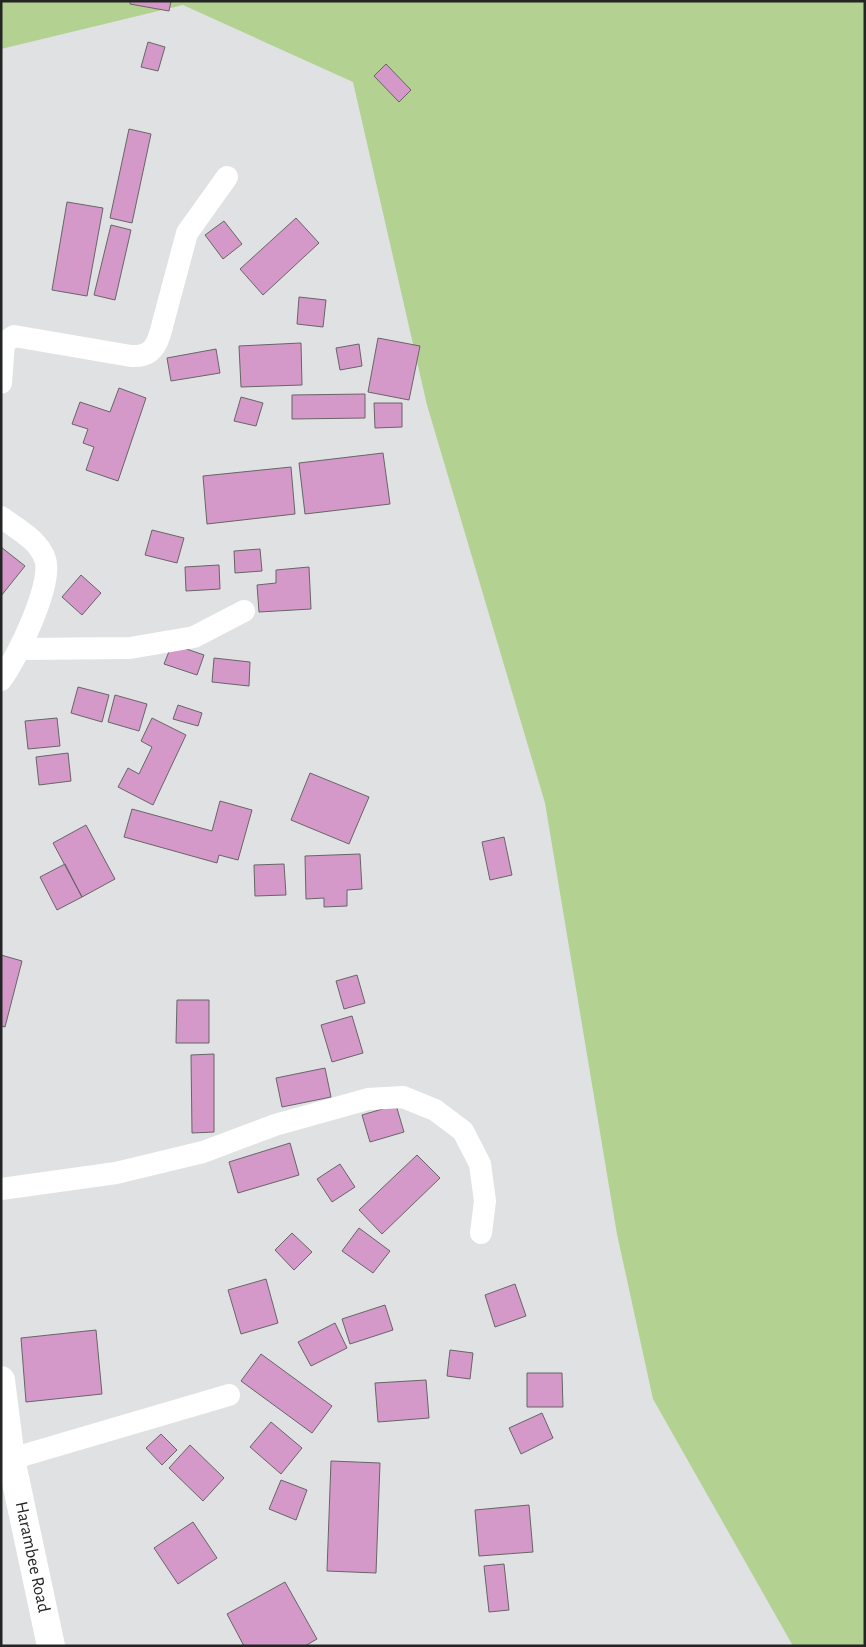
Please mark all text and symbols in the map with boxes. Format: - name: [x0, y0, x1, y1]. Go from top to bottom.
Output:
- street label: Harambee Road: [11, 1500, 53, 1614]

